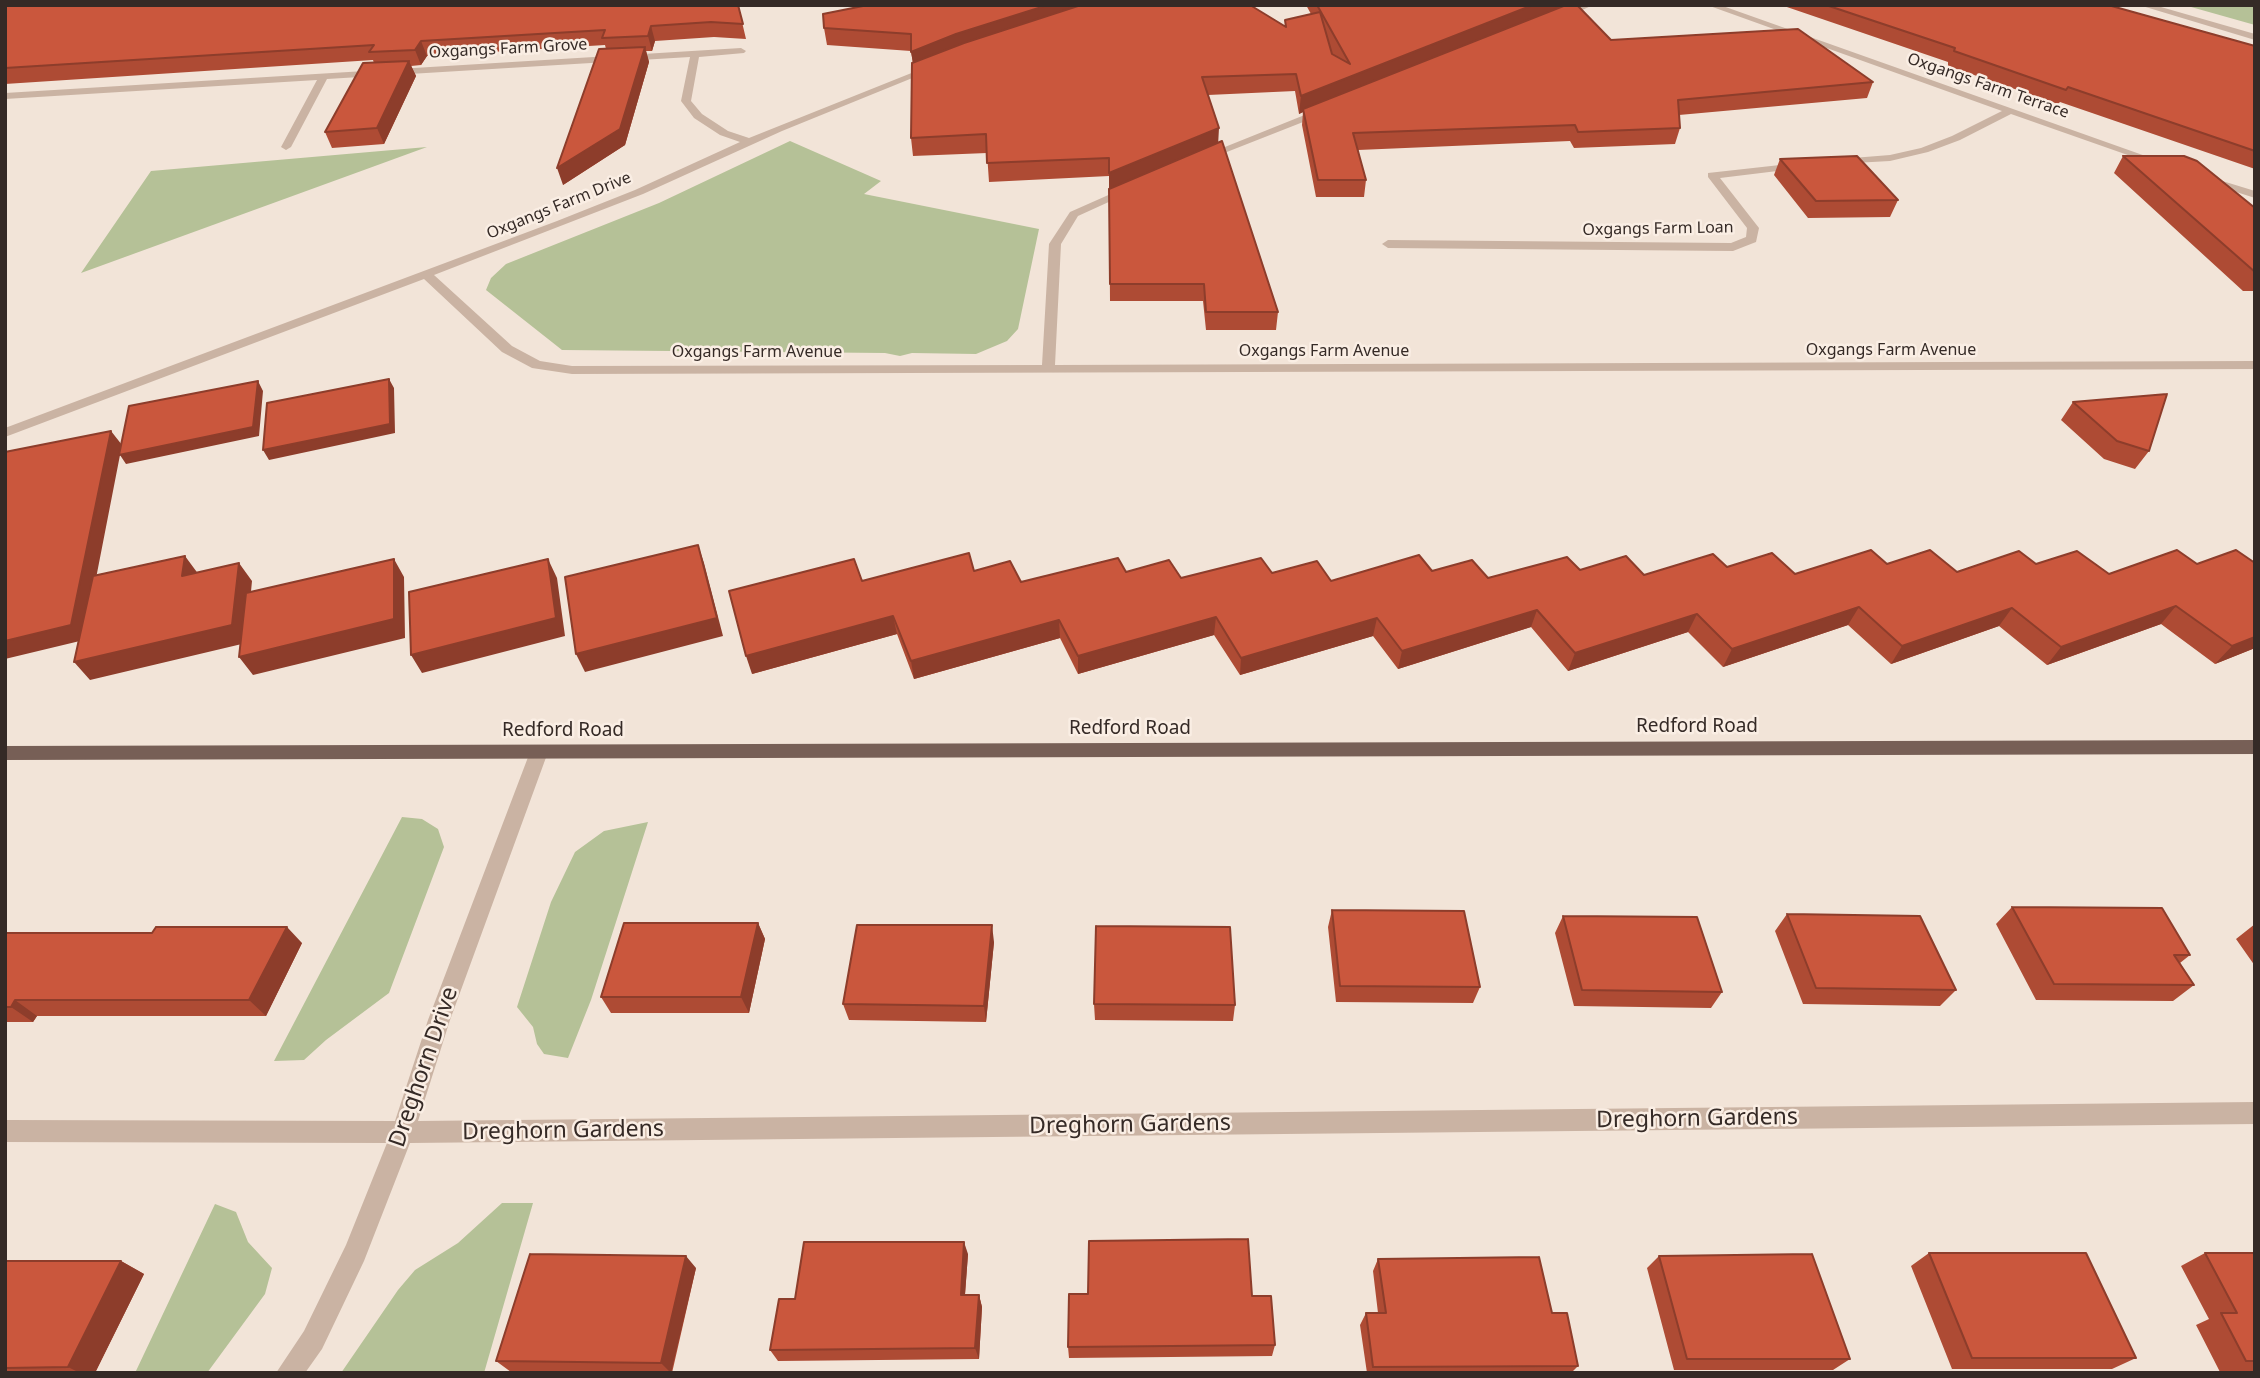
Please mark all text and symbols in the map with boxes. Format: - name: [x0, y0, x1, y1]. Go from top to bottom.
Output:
- street label: Oxgangs Farm Grove: [428, 35, 588, 63]
- street label: Oxgangs Farm Terrace: [1905, 49, 2071, 123]
- street label: Oxgangs Farm Drive: [484, 168, 634, 244]
- street label: Oxgangs Farm Loan: [1582, 218, 1734, 240]
- street label: Oxgangs Farm Avenue: [1806, 340, 1976, 360]
- street label: Oxgangs Farm Avenue: [1239, 341, 1409, 361]
- street label: Oxgangs Farm Avenue: [672, 342, 842, 362]
- street label: Redford Road: [1636, 716, 1758, 738]
- street label: Redford Road: [1069, 718, 1191, 740]
- street label: Redford Road: [502, 720, 624, 742]
- street label: Dreghorn Drive: [384, 983, 464, 1151]
- street label: Dreghorn Gardens: [1596, 1103, 1798, 1135]
- street label: Dreghorn Gardens: [1029, 1109, 1231, 1141]
- street label: Dreghorn Gardens: [462, 1115, 664, 1147]

